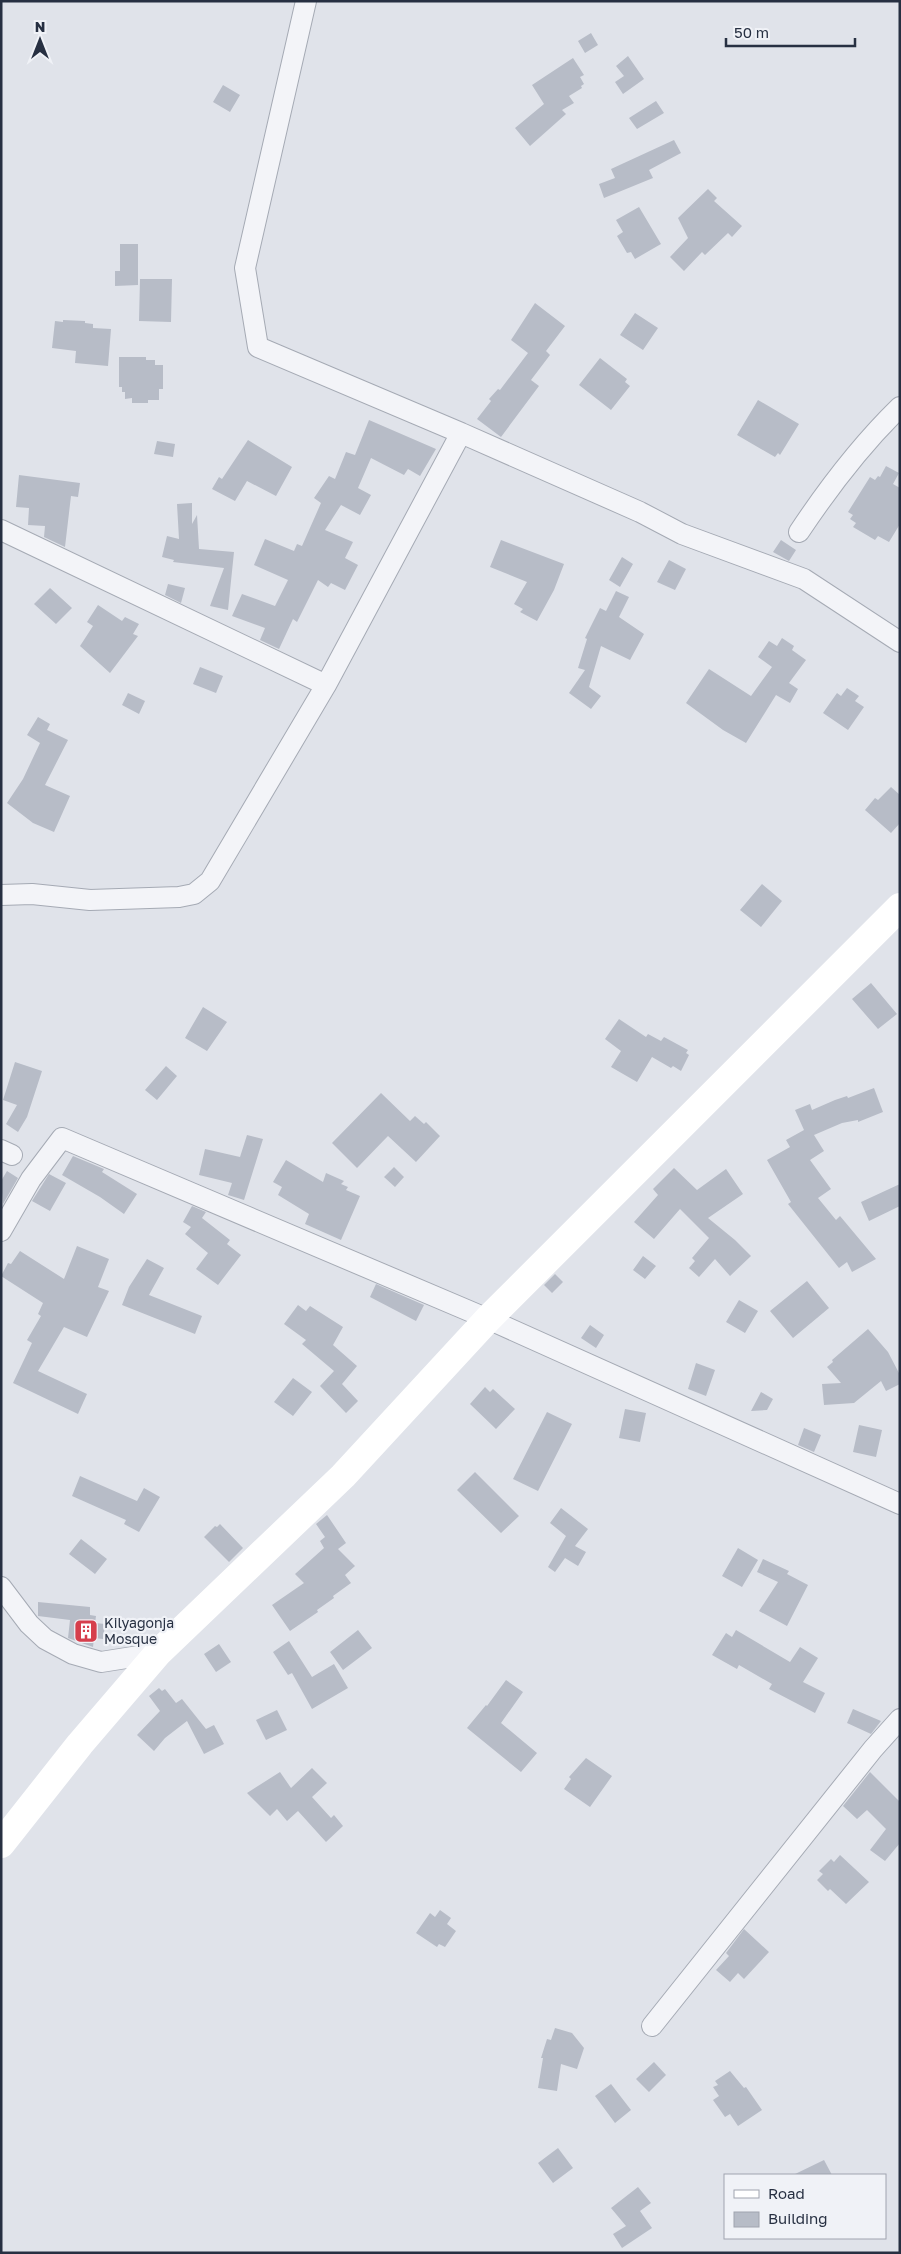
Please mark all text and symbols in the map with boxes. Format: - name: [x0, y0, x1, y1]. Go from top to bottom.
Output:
- north arrow: [15, 15, 65, 65]
- scale bar: [726, 15, 855, 47]
- text: N: [35, 18, 45, 35]
- text: 50 m: [734, 23, 769, 41]
- place label: Kilyagonja Mosque: [104, 1614, 174, 1647]
- building icon: Kilyagonja Mosque: [73, 1618, 99, 1644]
- legend: [724, 2174, 886, 2239]
- text: Road: [768, 2184, 805, 2202]
- text: Building: [768, 2209, 828, 2227]

